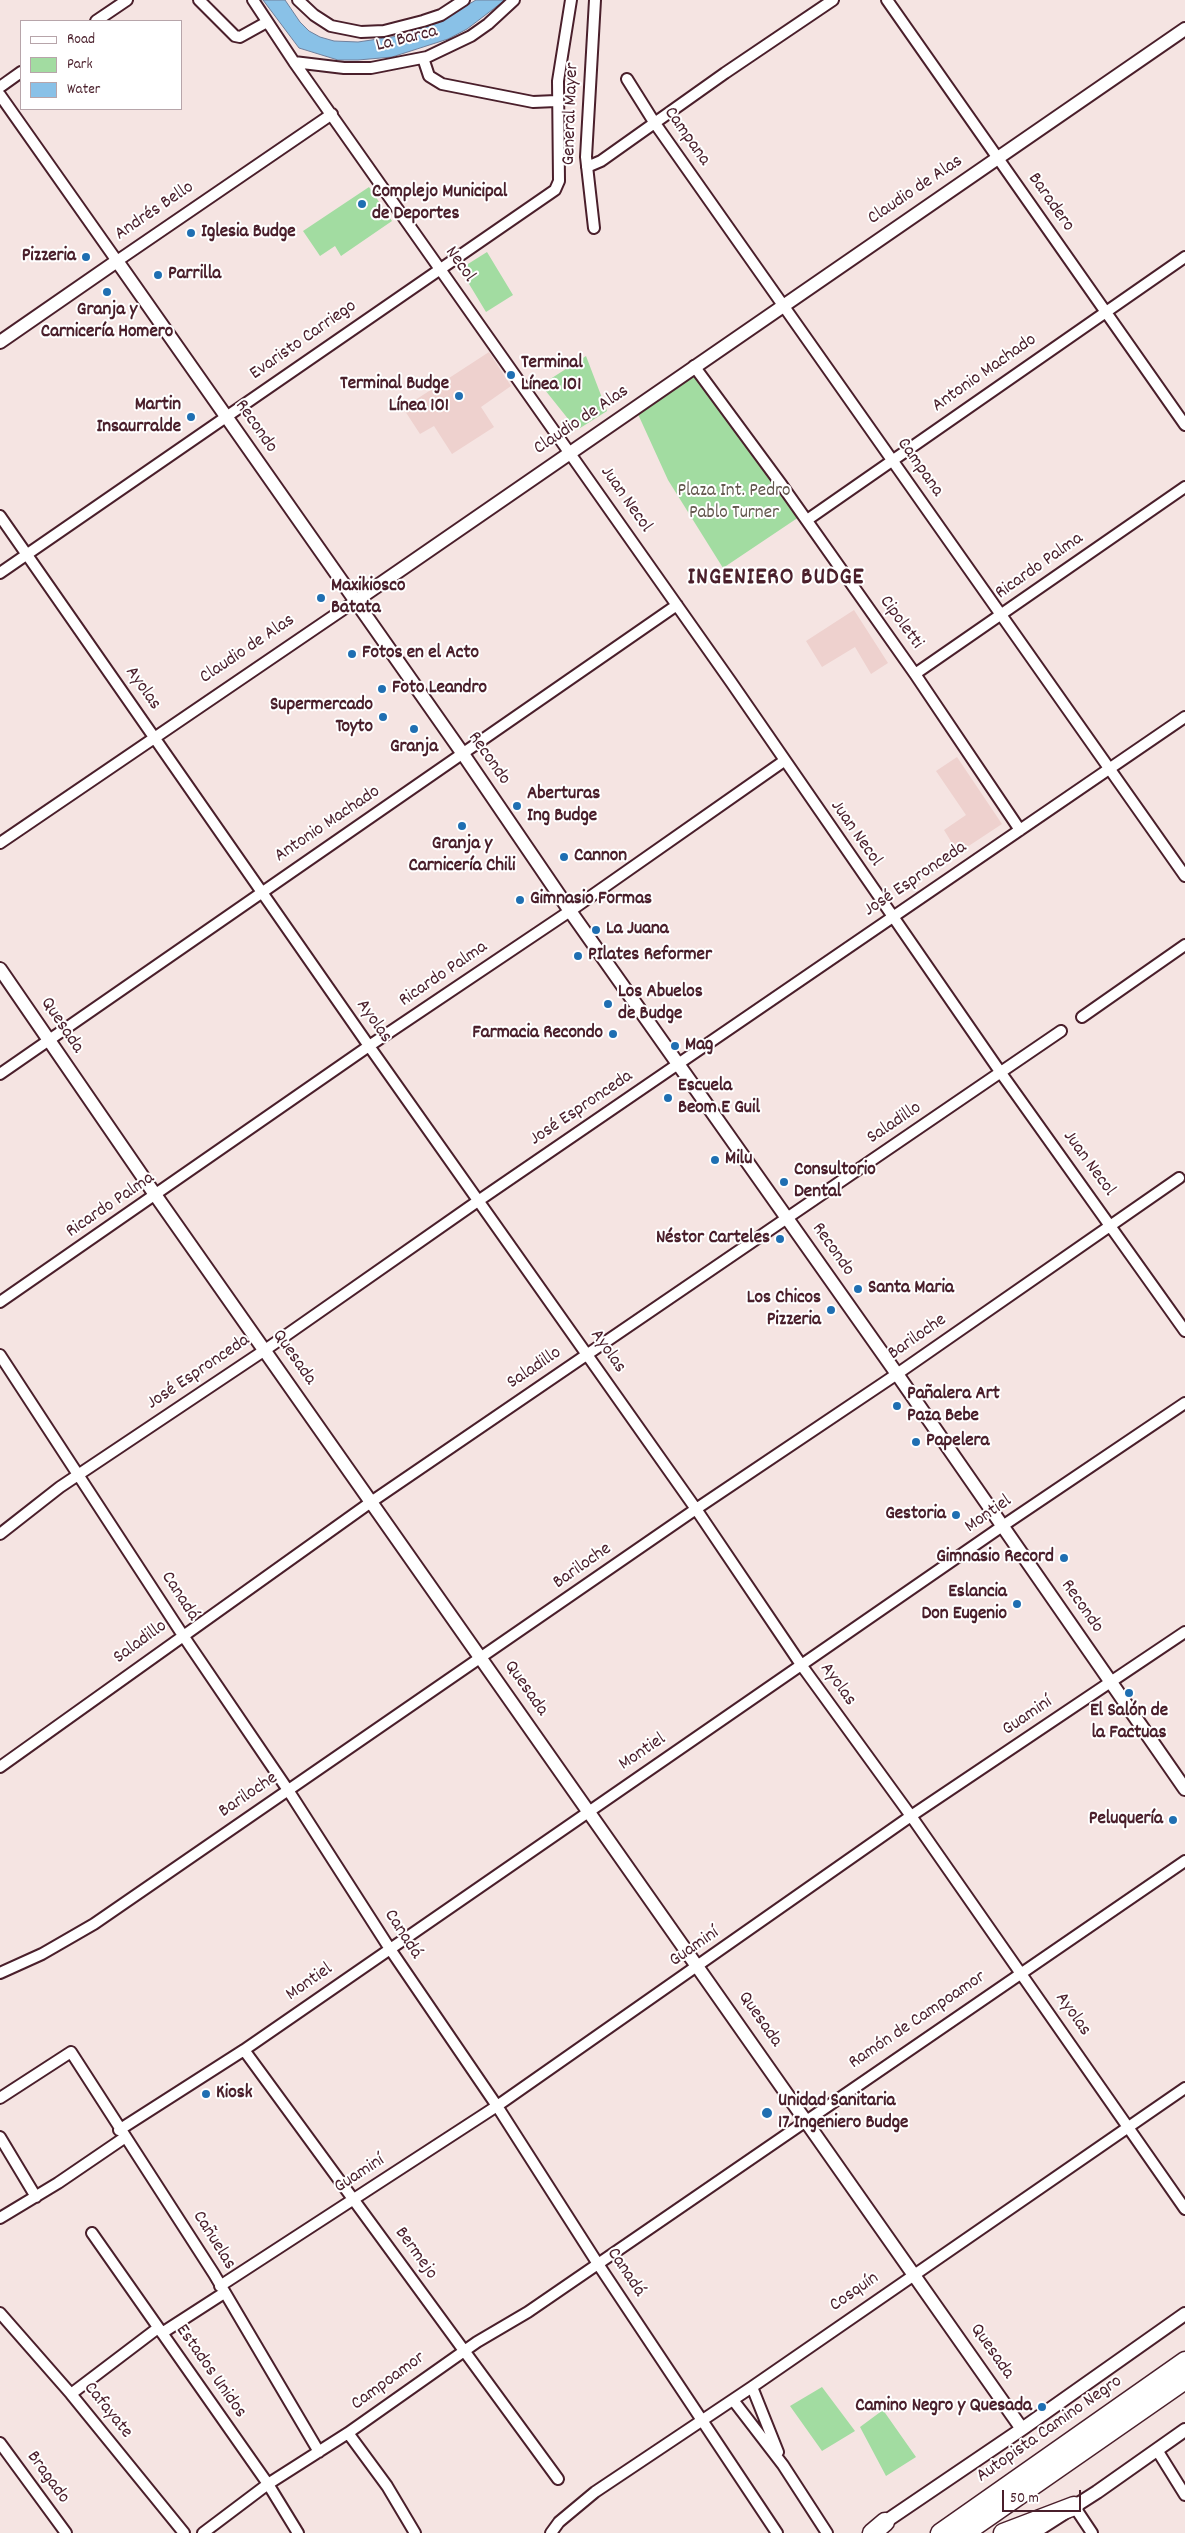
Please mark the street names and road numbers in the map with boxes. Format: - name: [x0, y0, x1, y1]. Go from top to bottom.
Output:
- street label: La Barca: [374, 21, 440, 59]
- street label: General Mayer: [559, 62, 585, 166]
- street label: Campana: [658, 103, 714, 171]
- street label: Claudio de Alas: [864, 151, 968, 231]
- street label: Baradero: [1022, 169, 1078, 237]
- street label: Andrés Bello: [111, 177, 199, 247]
- street label: Necol: [439, 243, 479, 287]
- street label: Evaristo Carriego: [246, 296, 362, 386]
- street label: Antonio Machado: [928, 330, 1042, 418]
- street label: Claudio de Alas: [530, 381, 634, 461]
- street label: Recondo: [228, 396, 282, 458]
- street label: Campana: [891, 434, 947, 502]
- street label: Juan Necol: [594, 463, 656, 537]
- street label: Ricardo Palma: [992, 528, 1088, 606]
- street label: Cipoletti: [873, 592, 927, 654]
- street label: Claudio de Alas: [196, 610, 300, 690]
- street label: Ayolas: [119, 663, 165, 715]
- street label: Recondo: [461, 728, 515, 790]
- street label: Antonio Machado: [271, 781, 385, 869]
- street label: Juan Necol: [824, 797, 886, 871]
- street label: José Espronceda: [860, 837, 972, 923]
- street label: Ricardo Palma: [395, 937, 493, 1013]
- street label: Quesada: [34, 994, 88, 1058]
- street label: Ayolas: [350, 996, 396, 1048]
- street label: José Espronceda: [526, 1066, 638, 1152]
- street label: Saladillo: [864, 1098, 926, 1150]
- street label: Juan Necol: [1057, 1127, 1119, 1201]
- street label: Ricardo Palma: [62, 1168, 160, 1244]
- street label: Recondo: [805, 1219, 859, 1281]
- street label: Bariloche: [884, 1310, 952, 1366]
- street label: Quesada: [266, 1326, 320, 1390]
- street label: Ayolas: [584, 1326, 630, 1378]
- street label: José Espronceda: [143, 1330, 255, 1416]
- street label: Saladillo: [504, 1343, 566, 1395]
- street label: Montiel: [961, 1491, 1017, 1539]
- street label: Bariloche: [549, 1539, 617, 1595]
- street label: Canadá: [155, 1568, 203, 1626]
- street label: Recondo: [1054, 1576, 1108, 1638]
- street label: Saladillo: [110, 1616, 172, 1670]
- street label: Quesada: [498, 1657, 552, 1721]
- street label: Ayolas: [814, 1659, 860, 1711]
- street label: Guaminí: [999, 1692, 1057, 1742]
- street label: Montiel: [615, 1729, 671, 1777]
- street label: Bariloche: [215, 1768, 283, 1824]
- street label: Canadá: [378, 1906, 426, 1964]
- street label: Guaminí: [666, 1923, 724, 1973]
- street label: Montiel: [282, 1959, 338, 2007]
- street label: Ramón de Campoamor: [845, 1967, 991, 2075]
- street label: Quesada: [732, 1988, 786, 2052]
- street label: Ayolas: [1049, 1989, 1095, 2041]
- street label: Guaminí: [331, 2150, 389, 2200]
- street label: Cañuelas: [186, 2207, 240, 2275]
- street label: Bermejo: [388, 2223, 442, 2285]
- street label: Canadá: [600, 2244, 650, 2302]
- street label: Cosquín: [826, 2268, 884, 2318]
- street label: Quesada: [964, 2320, 1018, 2384]
- street label: Estados Unidos: [169, 2321, 251, 2423]
- street label: Campoamor: [347, 2347, 431, 2417]
- street label: Autopista Camino Negro: [973, 2371, 1127, 2489]
- street label: Cafayate: [77, 2378, 137, 2444]
- street label: Bragado: [20, 2447, 74, 2509]

